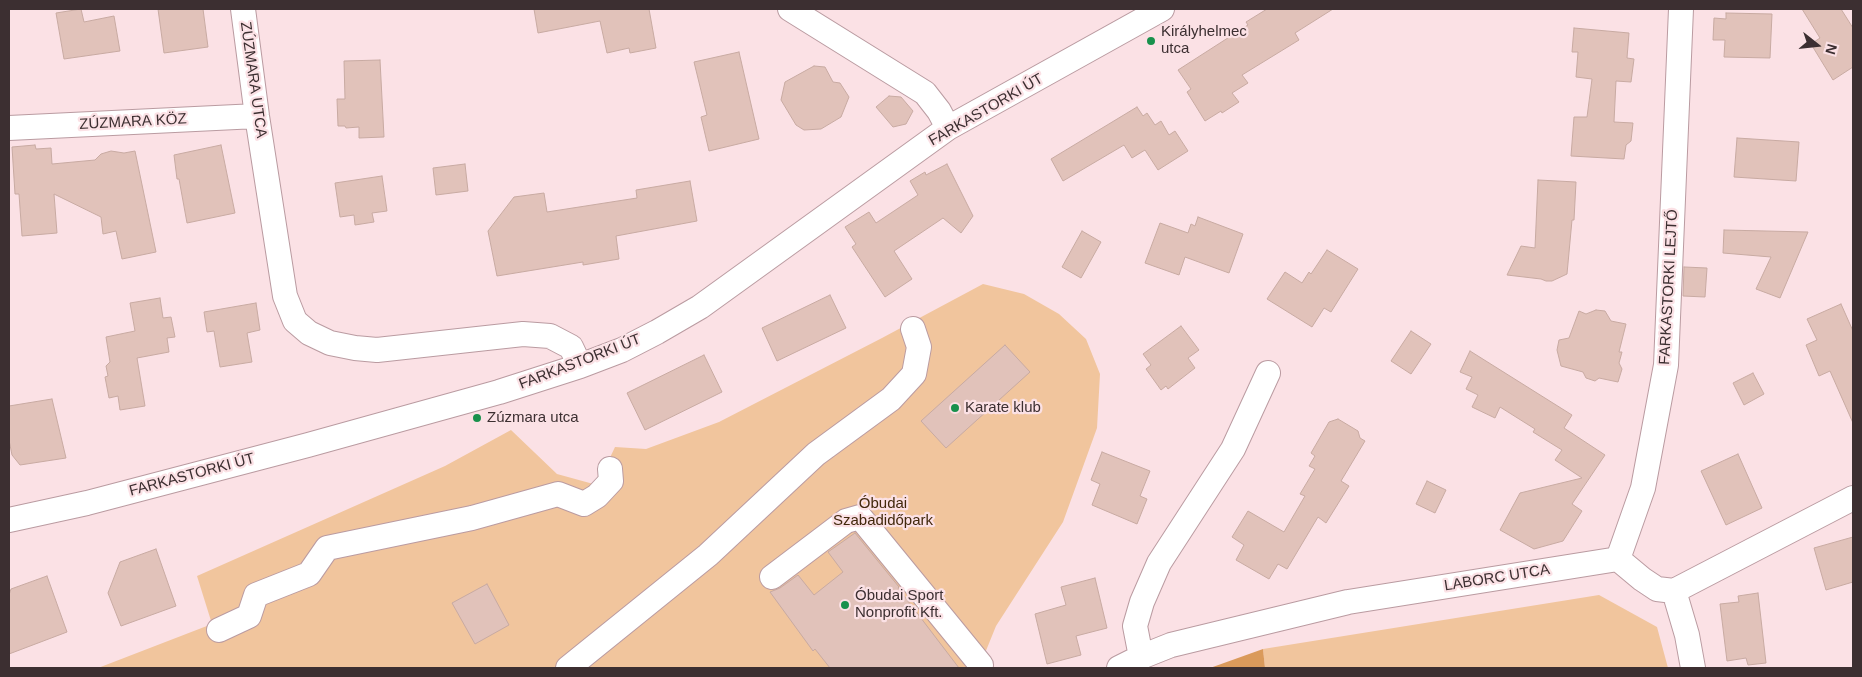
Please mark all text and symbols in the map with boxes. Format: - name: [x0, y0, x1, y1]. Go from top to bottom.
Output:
- north arrow: [1792, 20, 1842, 70]
- street label: ZÚZMARA UTCA: [236, 21, 270, 139]
- place label: Királyhelmec utca: [1161, 23, 1247, 58]
- marker: Királyhelmec utca: [1145, 35, 1157, 47]
- text: N: [1822, 42, 1841, 56]
- street label: FARKASTORKI ÚT: [926, 70, 1046, 150]
- street label: ZÚZMARA KÖZ: [79, 110, 187, 134]
- street label: FARKASTORKI LEJTŐ: [1656, 209, 1682, 365]
- street label: FARKASTORKI ÚT: [517, 330, 643, 394]
- place label: Karate klub: [965, 399, 1041, 417]
- marker: Karate klub: [949, 402, 961, 414]
- place label: Zúzmara utca: [487, 409, 579, 427]
- marker: Zúzmara utca: [471, 412, 483, 424]
- street label: FARKASTORKI ÚT: [127, 450, 257, 500]
- park label: Óbudai Szabadidőpark: [833, 495, 933, 530]
- street label: LABORC UTCA: [1443, 561, 1551, 595]
- place label: Óbudai Sport Nonprofit Kft.: [855, 587, 943, 622]
- marker: Óbudai Sport Nonprofit Kft.: [839, 599, 851, 611]

